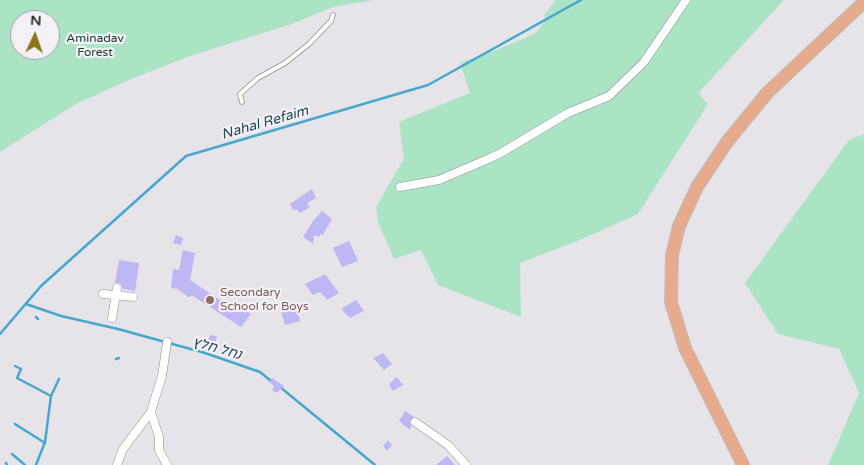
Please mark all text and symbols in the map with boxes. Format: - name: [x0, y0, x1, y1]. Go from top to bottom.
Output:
- north arrow: [10, 10, 60, 60]
- text: N: [30, 12, 42, 29]
- park label: Aminadav Forest: [66, 32, 124, 60]
- water label: Nahal Refaim: [219, 103, 311, 143]
- place label: Secondary School for Boys: [220, 286, 309, 314]
- marker: Secondary School for Boys: [204, 294, 216, 306]
- water label: נחל חלץ: [191, 334, 243, 364]

